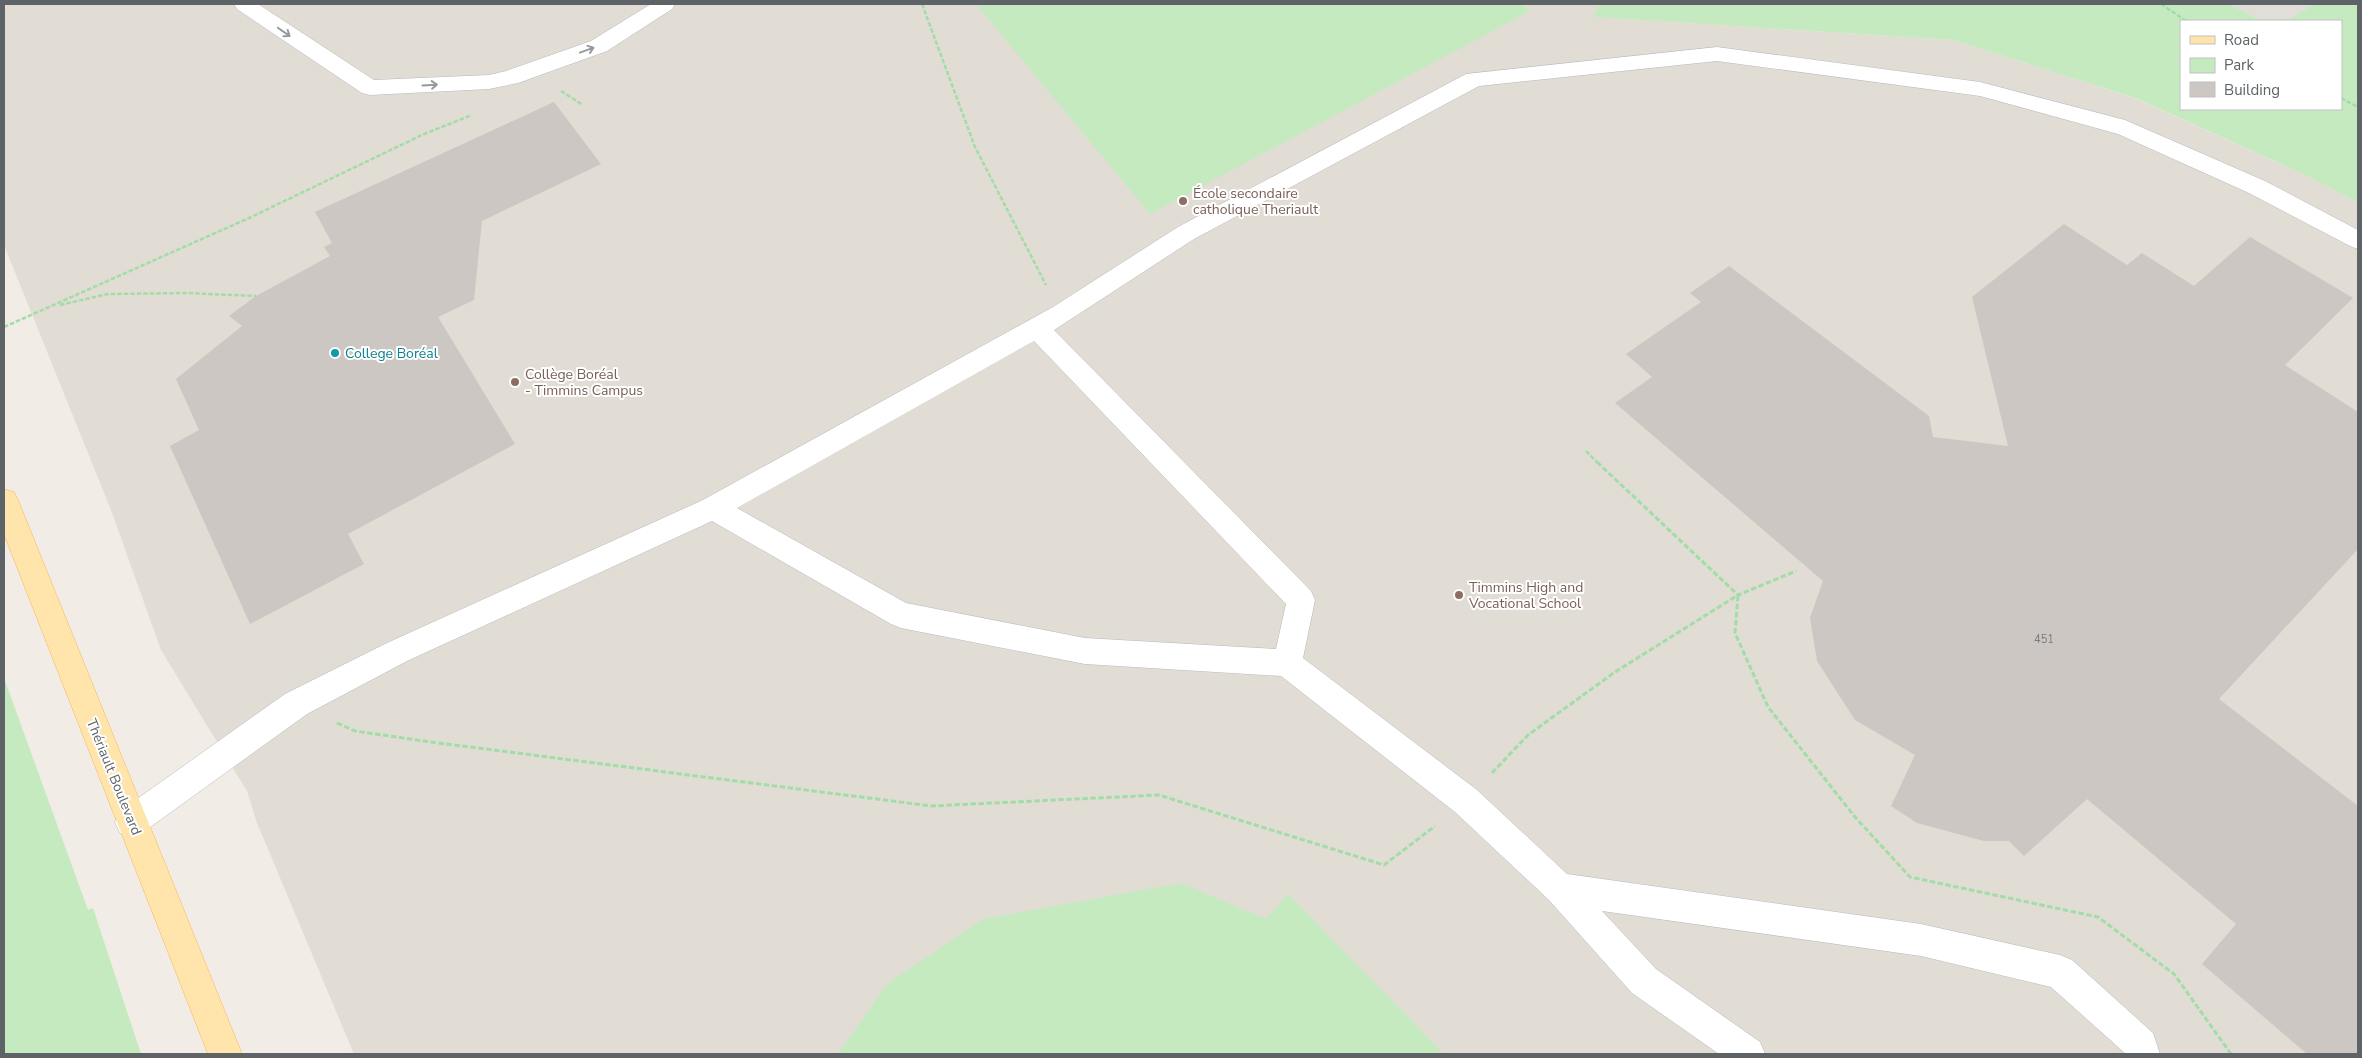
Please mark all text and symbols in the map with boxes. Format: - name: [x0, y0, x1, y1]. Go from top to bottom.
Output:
- legend: [2180, 20, 2342, 110]
- one-way arrow: [277, 27, 291, 37]
- text: Road: [2224, 30, 2259, 50]
- one-way arrow: [579, 45, 594, 54]
- text: Park: [2224, 55, 2254, 75]
- text: Building: [2224, 80, 2280, 100]
- one-way arrow: [421, 81, 437, 90]
- place label: École secondaire catholique Theriault: [1193, 184, 1318, 219]
- marker: École secondaire catholique Theriault: [1177, 195, 1189, 207]
- place label: College Boréal: [345, 344, 439, 363]
- marker: College Boréal: [329, 347, 341, 359]
- place label: Collège Boréal - Timmins Campus: [525, 365, 643, 400]
- marker: Collège Boréal - Timmins Campus: [509, 376, 521, 388]
- place label: Timmins High and Vocational School: [1468, 578, 1583, 613]
- marker: Timmins High and Vocational School: [1453, 589, 1465, 601]
- house number: 451: [2034, 632, 2054, 647]
- street label: Thériault Boulevard: [82, 716, 146, 838]

